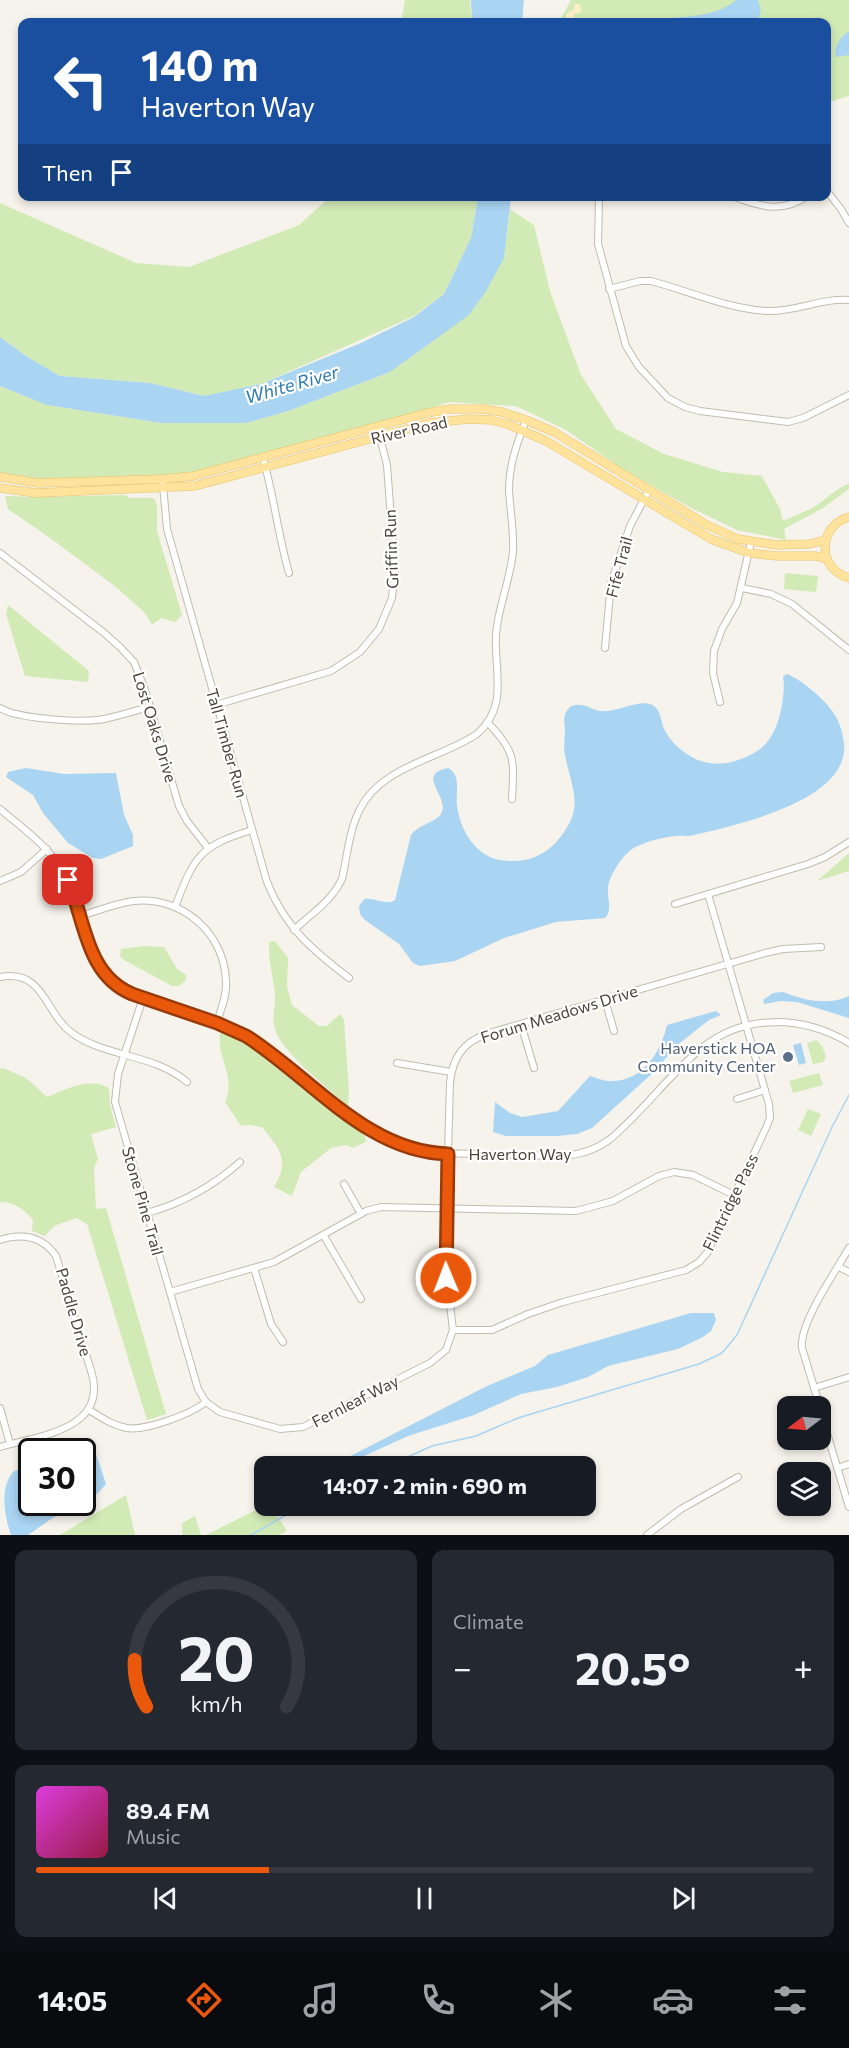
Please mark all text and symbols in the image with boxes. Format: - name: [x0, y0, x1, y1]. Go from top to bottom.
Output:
- text: 140 m: [141, 38, 258, 90]
- icon: left: [42, 42, 120, 120]
- text: Haverton Way: [141, 90, 315, 123]
- icon: arrive: [105, 156, 138, 189]
- text: Then: [42, 159, 93, 186]
- water label: White River: [243, 360, 342, 408]
- street label: River Road: [369, 411, 449, 448]
- street label: Griffin Run: [380, 509, 401, 589]
- street label: Fife Trail: [601, 534, 636, 599]
- street label: Lost Oaks Drive: [130, 669, 181, 784]
- street label: Tall Timber Run: [203, 686, 252, 800]
- pin: [42, 854, 93, 905]
- icon: arrive: [51, 863, 84, 896]
- street label: Forum Meadows Drive: [478, 981, 640, 1046]
- place label: Haverstick HOA Community Center: [638, 1038, 777, 1075]
- marker: Haverstick HOA Community Center: [781, 1050, 795, 1064]
- street label: Stone Pine Trail: [119, 1144, 168, 1258]
- street label: Haverton Way: [468, 1144, 572, 1163]
- street label: Flintridge Pass: [698, 1150, 761, 1253]
- position arrow: [414, 1246, 478, 1310]
- street label: Paddle Drive: [53, 1265, 96, 1358]
- street label: Fernleaf Way: [308, 1371, 401, 1431]
- north arrow: [777, 1396, 831, 1450]
- map controls: [777, 1396, 831, 1516]
- speed limit sign: 30: [18, 1438, 96, 1516]
- button: layers: [777, 1462, 831, 1516]
- text: 14:07 · 2 min · 690 m: [323, 1472, 527, 1499]
- text: Climate: [453, 1609, 523, 1633]
- text: 20: [178, 1618, 254, 1694]
- text: 20.5°: [575, 1639, 690, 1694]
- text: −: [453, 1646, 472, 1687]
- text: +: [794, 1646, 813, 1687]
- text: km/h: [190, 1690, 242, 1716]
- text: 89.4 FM: [126, 1797, 210, 1824]
- text: Music: [126, 1824, 180, 1848]
- icon: previous: [149, 1882, 182, 1915]
- icon: pause: [408, 1882, 441, 1915]
- icon: next: [667, 1882, 700, 1915]
- icon: directions: [183, 1979, 225, 2021]
- icon: music: [300, 1979, 342, 2021]
- icon: phone: [417, 1979, 459, 2021]
- icon: climate: [535, 1979, 577, 2021]
- icon: car: [652, 1979, 694, 2021]
- icon: filters: [769, 1979, 811, 2021]
- text: 14:05: [38, 1984, 107, 2017]

